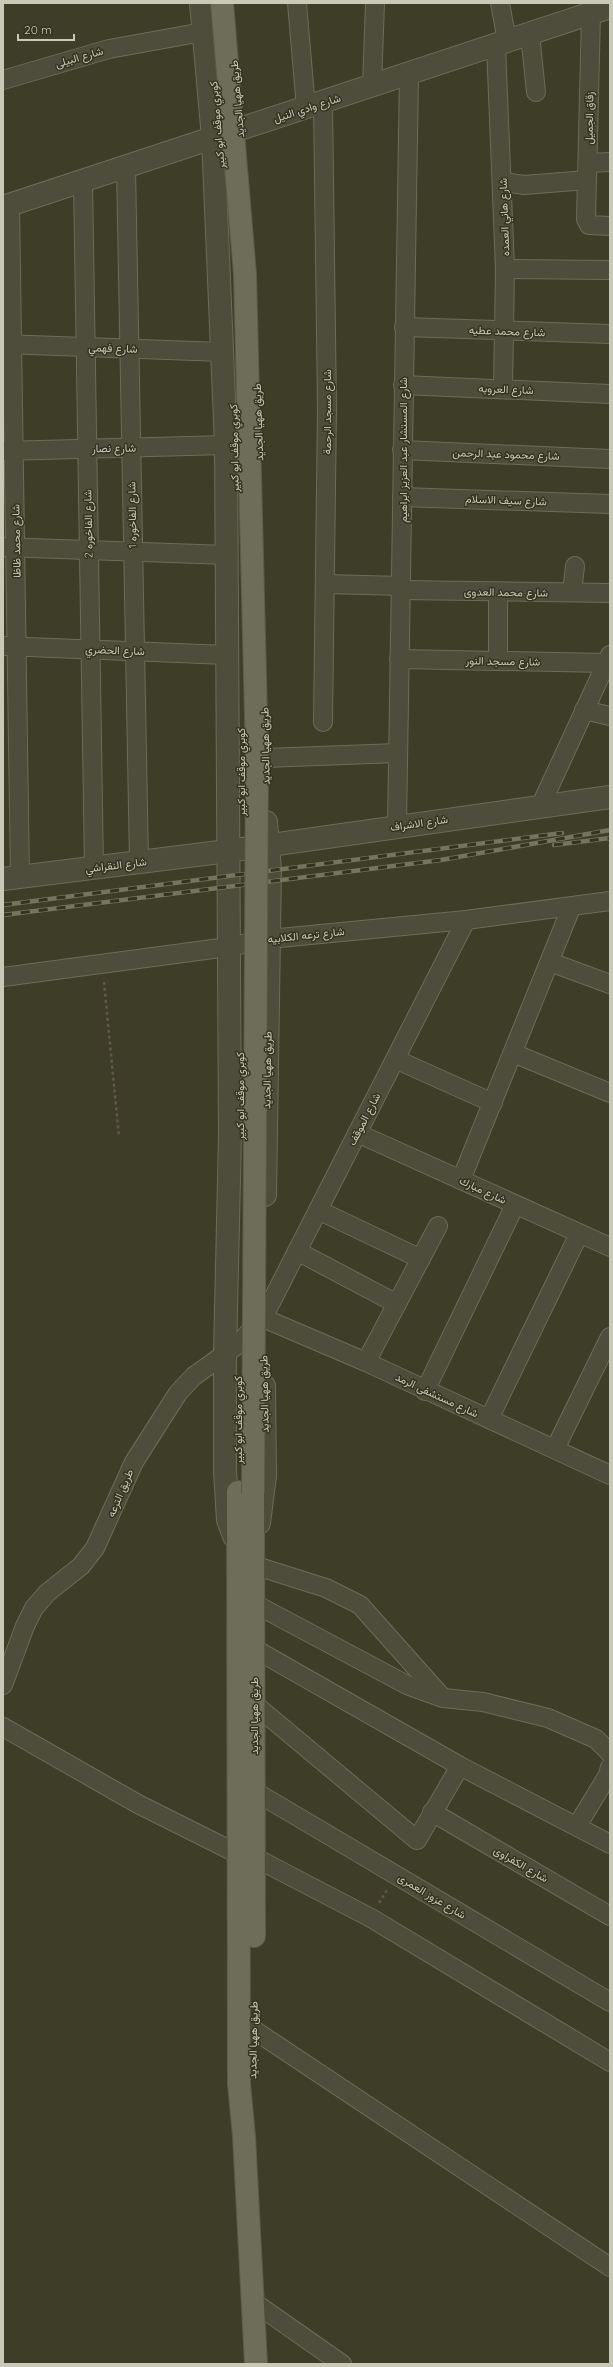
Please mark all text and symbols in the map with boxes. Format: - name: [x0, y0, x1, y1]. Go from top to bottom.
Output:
- scale bar: [18, 16, 74, 42]
- text: 20 m: [24, 22, 52, 37]
- street label: شارع البيلى: [53, 43, 105, 71]
- street label: طريق ههيا الجديد: [227, 60, 247, 138]
- street label: كوبري موقف ابو كبير: [206, 80, 231, 170]
- street label: شارع وادي النيل: [272, 90, 344, 128]
- street label: زقاق الجميل: [582, 91, 596, 145]
- street label: شارع هاني العمده: [496, 177, 515, 256]
- street label: شارع محمد عطيه: [468, 323, 546, 340]
- street label: شارع فهمي: [88, 340, 138, 359]
- street label: شارع مسجد الرحمة: [320, 369, 335, 455]
- street label: شارع المستشار عبد العزيز ابراهيم: [396, 377, 411, 523]
- street label: شارع العروبه: [478, 381, 534, 398]
- street label: طريق ههيا الجديد: [250, 383, 266, 461]
- street label: كوبري موقف ابو كبير: [226, 404, 245, 493]
- street label: شارع نصار: [91, 441, 137, 456]
- street label: شارع محمود عبد الرحمن: [452, 445, 560, 464]
- street label: شارع الفاخوره 1: [124, 481, 141, 548]
- street label: شارع الفاخوره 2: [80, 489, 97, 558]
- street label: شارع سيف الاسلام: [465, 492, 547, 509]
- street label: شارع محمد ظاظا: [8, 504, 25, 578]
- street label: شارع محمد العدوى: [464, 584, 549, 601]
- street label: شارع الحضري: [85, 642, 145, 661]
- street label: شارع مسجد النور: [465, 653, 541, 670]
- street label: طريق ههيا الجديد: [257, 707, 273, 785]
- street label: كوبري موقف ابو كبير: [234, 728, 251, 817]
- street label: شارع الاشراف: [389, 812, 449, 835]
- street label: شارع النقراشي: [84, 854, 148, 879]
- street label: شارع ترعه الكلابيه: [267, 924, 346, 947]
- street label: طريق ههيا الجديد: [259, 1031, 275, 1109]
- street label: كوبري موقف ابو كبير: [233, 1052, 250, 1141]
- street label: شارع الموقف: [345, 1090, 384, 1148]
- street label: شارع مبارك: [457, 1173, 509, 1208]
- street label: طريق ههيا الجديد: [256, 1355, 272, 1433]
- street label: شارع مستشفى الرمد: [393, 1370, 481, 1421]
- street label: كوبري موقف ابو كبير: [231, 1376, 248, 1465]
- street label: طريق الترعه: [104, 1467, 136, 1519]
- street label: طريق ههيا الجديد: [247, 1677, 261, 1755]
- street label: شارع الكفراوى: [491, 1843, 551, 1886]
- street label: شارع عزوز العمرى: [395, 1870, 469, 1923]
- street label: طريق ههيا الجديد: [245, 2001, 261, 2079]

